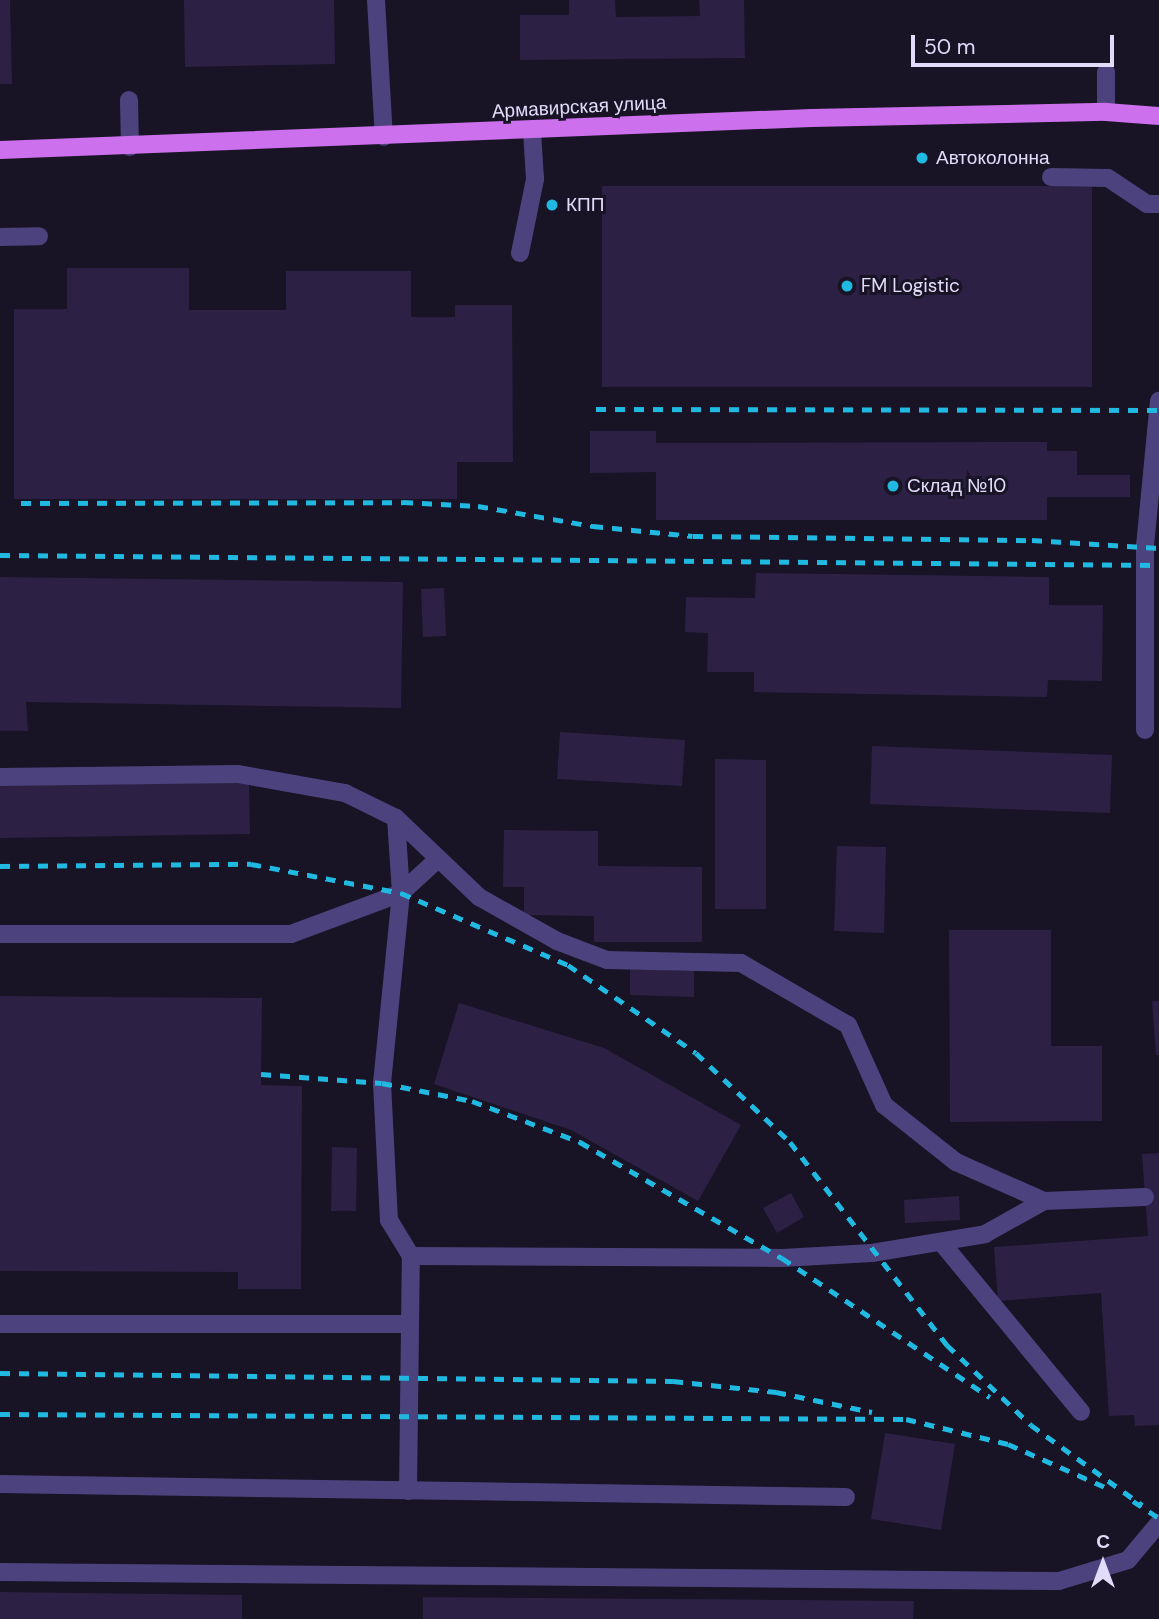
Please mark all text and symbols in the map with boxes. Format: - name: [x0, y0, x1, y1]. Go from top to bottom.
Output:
- scale bar: [914, 21, 1117, 65]
- text: 50 m: [924, 33, 975, 61]
- street label: Армавирская улица: [491, 91, 667, 123]
- place label: Автоколонна: [936, 147, 1049, 169]
- marker: Автоколонна: [914, 150, 930, 166]
- place label: КПП: [566, 194, 604, 216]
- marker: КПП: [544, 197, 560, 213]
- place label: FM Logistic: [861, 275, 960, 297]
- marker: FM Logistic: [839, 278, 855, 294]
- place label: Склад №10: [907, 475, 1006, 497]
- marker: Склад №10: [885, 478, 901, 494]
- north arrow: [1068, 1528, 1138, 1598]
- text: С: [1096, 1529, 1110, 1554]

